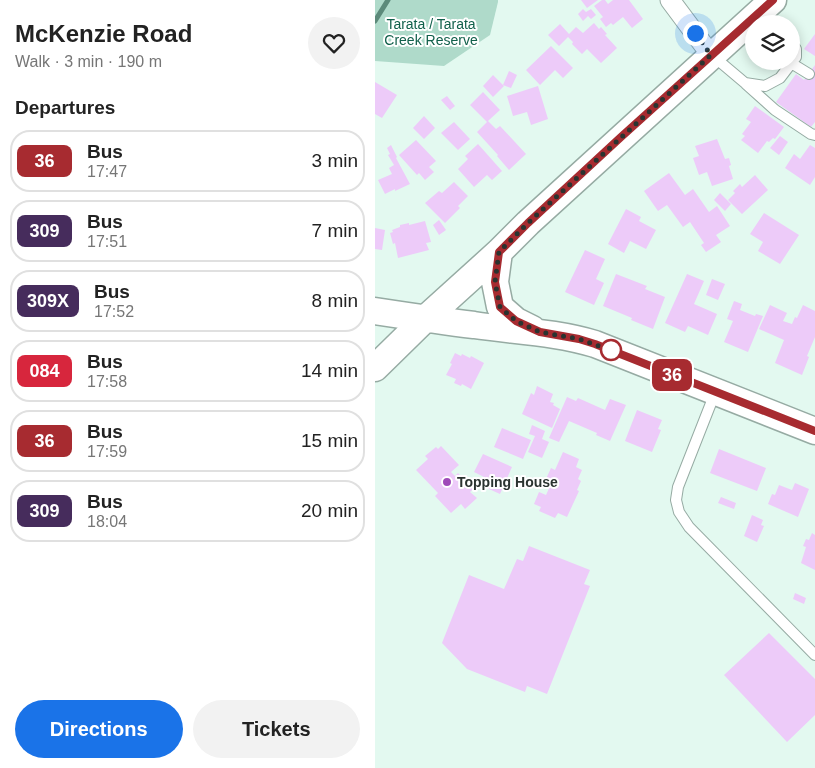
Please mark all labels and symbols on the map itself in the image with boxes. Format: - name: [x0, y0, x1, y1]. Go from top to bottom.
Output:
- park label: Tarata / Tarata Creek Reserve: [384, 16, 478, 48]
- your location: [683, 21, 708, 46]
- unlabelled marker: [600, 339, 622, 361]
- line badge: 36: [649, 359, 695, 391]
- place label: Topping House: [457, 474, 558, 490]
- marker: Topping House: [441, 476, 453, 488]

